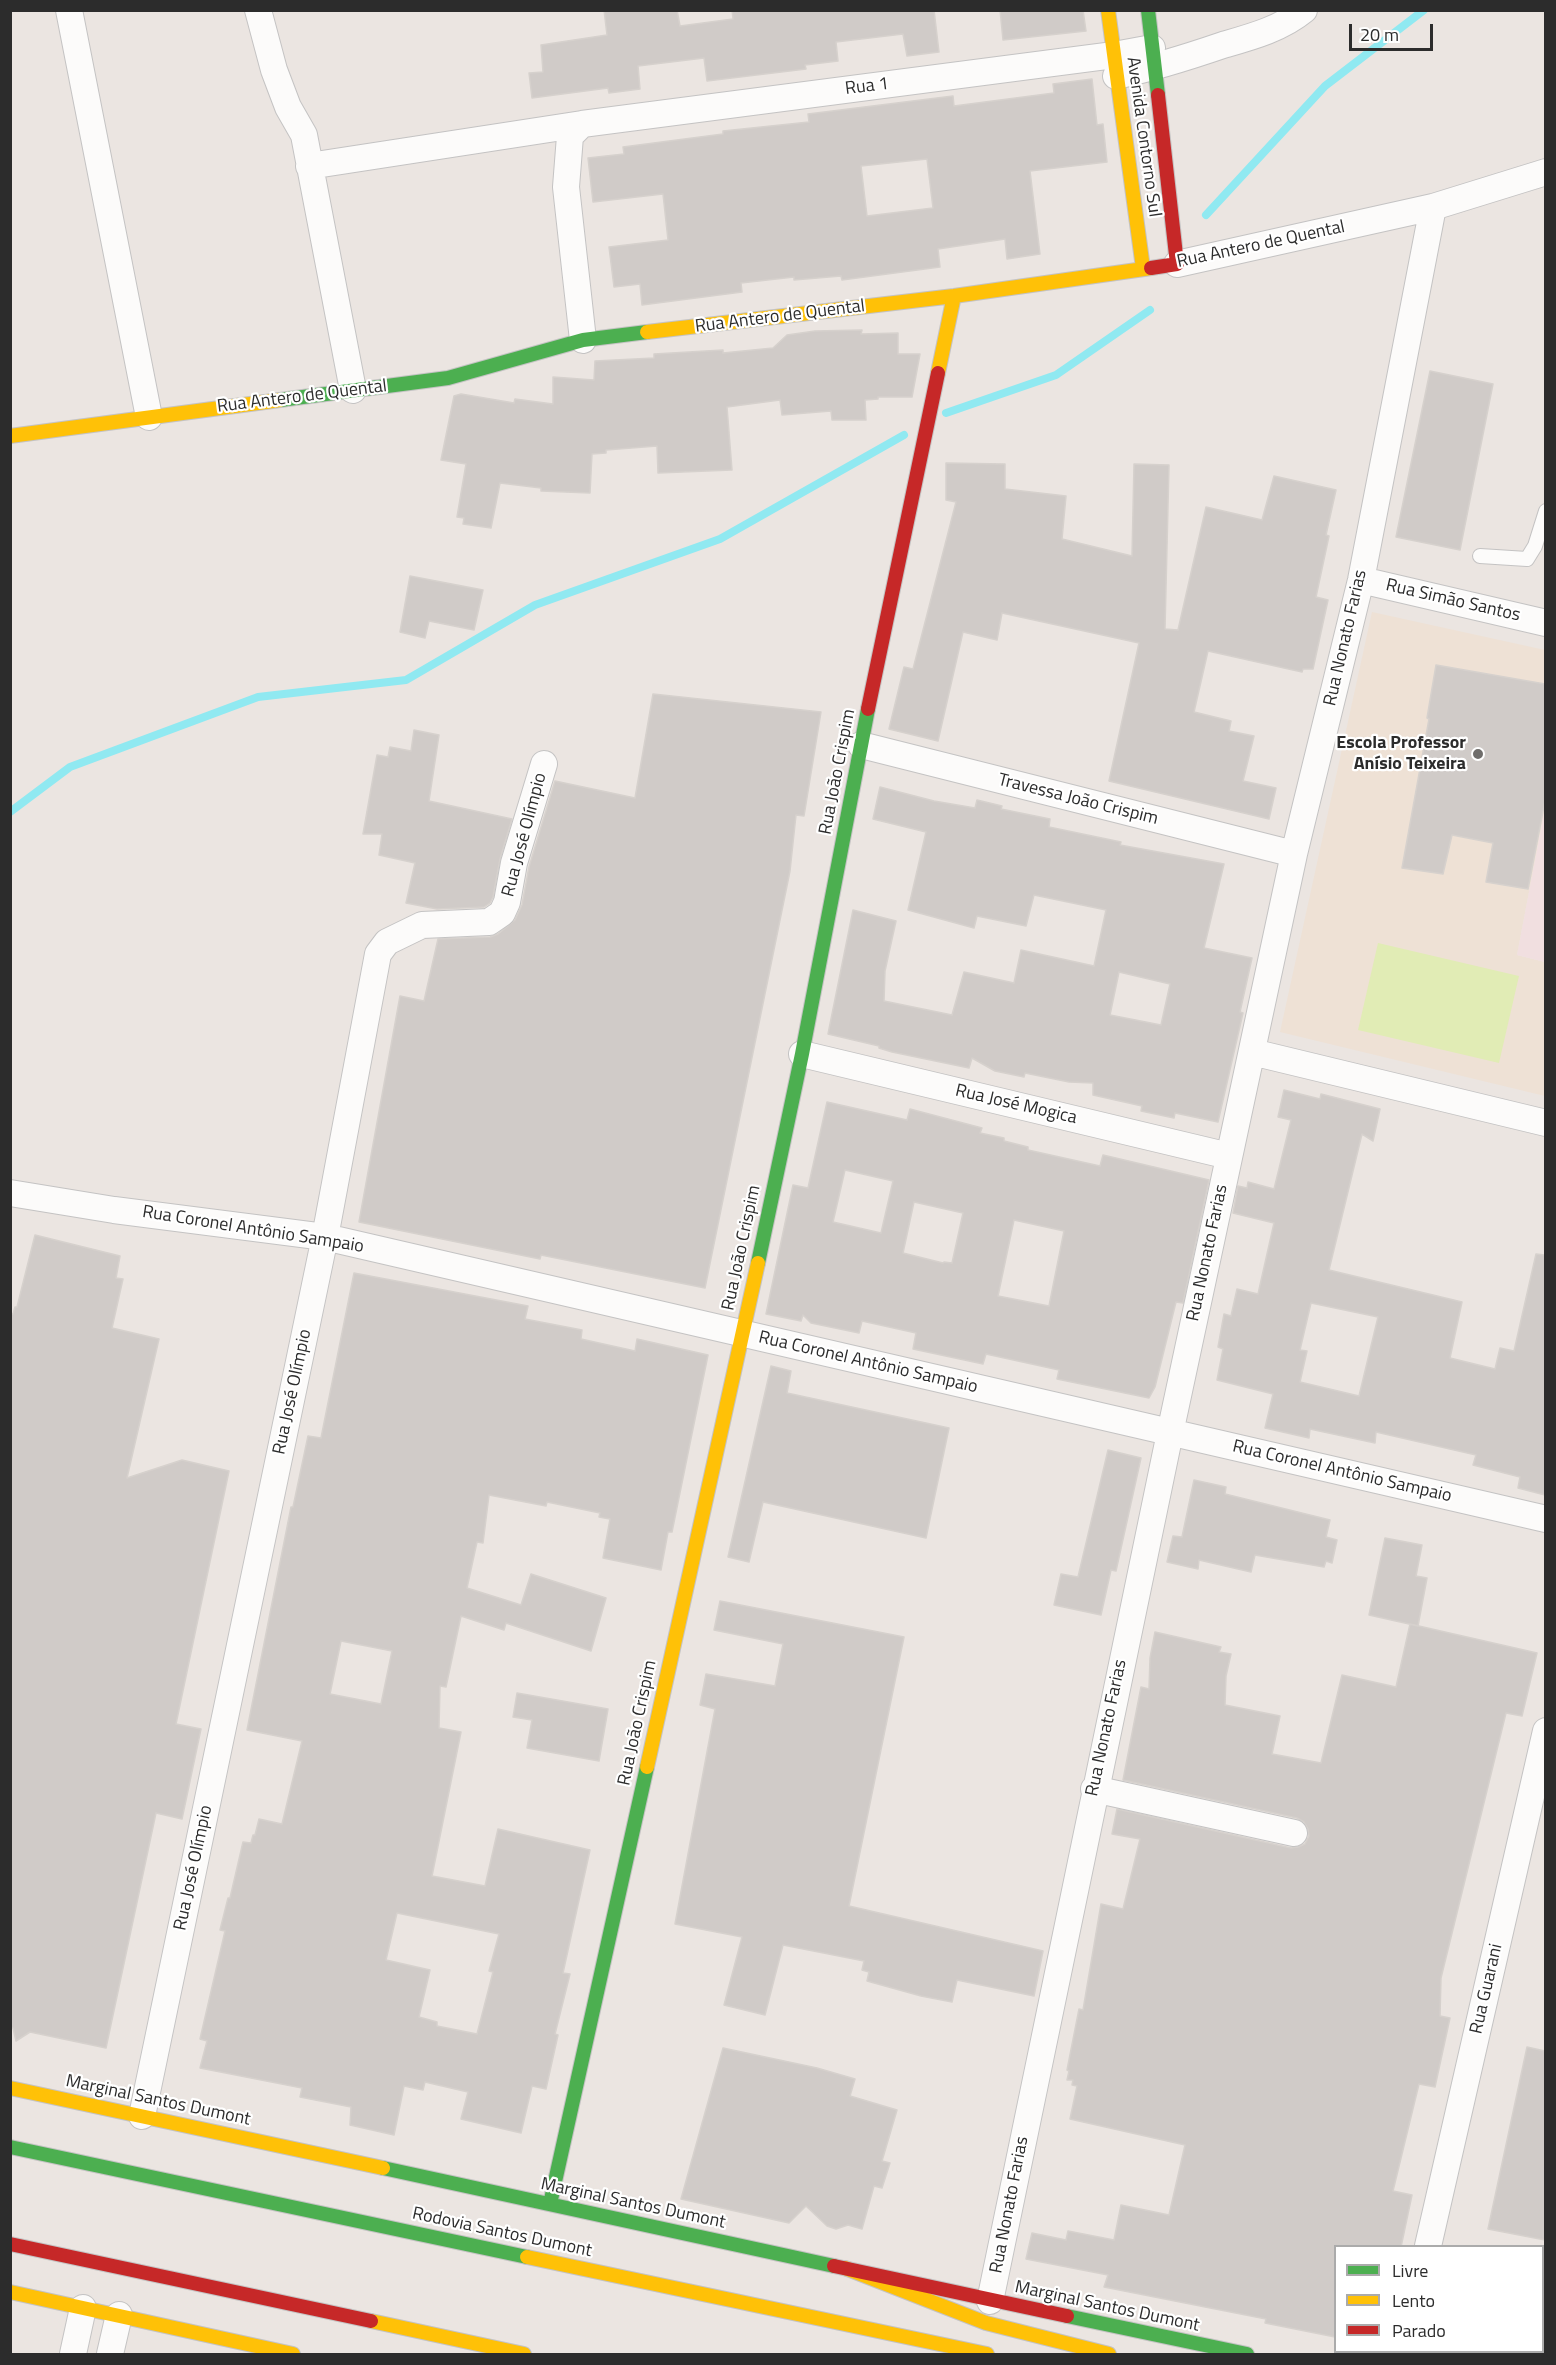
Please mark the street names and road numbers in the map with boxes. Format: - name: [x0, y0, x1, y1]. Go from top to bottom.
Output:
- street label: Avenida Contorno Sul: [1121, 56, 1165, 218]
- street label: Rua 1: [844, 74, 890, 100]
- street label: Rua Antero de Quental: [1175, 217, 1347, 273]
- street label: Rua Antero de Quental: [694, 296, 866, 338]
- street label: Rua Antero de Quental: [216, 376, 388, 418]
- street label: Rua Nonato Farias: [1320, 568, 1372, 708]
- street label: Rua Simão Santos: [1384, 575, 1522, 627]
- street label: Rua João Crispim: [815, 707, 861, 837]
- street label: Travessa João Crispim: [996, 770, 1160, 830]
- street label: Rua José Olímpio: [498, 771, 552, 899]
- street label: Rua José Mogica: [953, 1081, 1079, 1129]
- street label: Rua João Crispim: [718, 1183, 766, 1313]
- street label: Rua Nonato Farias: [1183, 1183, 1233, 1323]
- street label: Rua Coronel Antônio Sampaio: [141, 1202, 365, 1258]
- street label: Rua José Olímpio: [269, 1327, 317, 1457]
- street label: Rua Coronel Antônio Sampaio: [756, 1327, 980, 1399]
- street label: Rua Coronel Antônio Sampaio: [1230, 1436, 1454, 1508]
- street label: Rua João Crispim: [614, 1658, 662, 1788]
- street label: Rua Nonato Farias: [1082, 1658, 1132, 1798]
- street label: Rua José Olímpio: [170, 1803, 218, 1933]
- street label: Rua Guarani: [1466, 1942, 1508, 2036]
- street label: Marginal Santos Dumont: [64, 2071, 252, 2131]
- street label: Rua Nonato Farias: [986, 2135, 1034, 2275]
- street label: Marginal Santos Dumont: [539, 2174, 727, 2234]
- street label: Rodovia Santos Dumont: [410, 2203, 594, 2263]
- street label: Marginal Santos Dumont: [1013, 2277, 1201, 2337]

